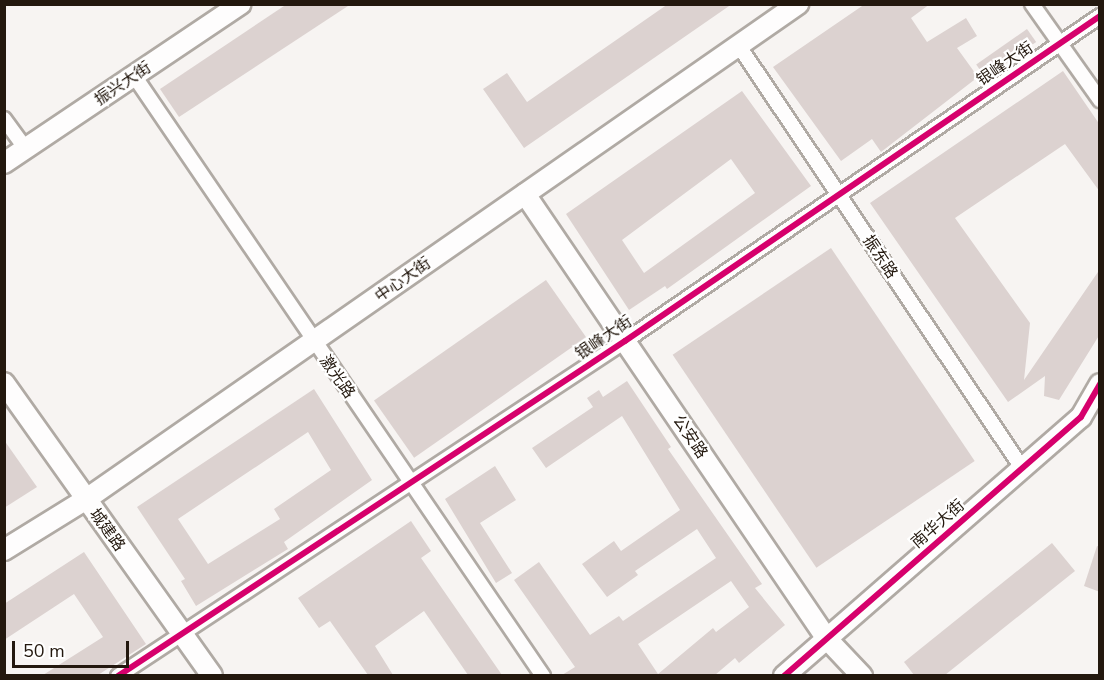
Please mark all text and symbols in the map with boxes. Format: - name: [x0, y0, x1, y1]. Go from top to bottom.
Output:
- street label: 银峰大街: [973, 38, 1037, 90]
- street label: 振兴大街: [91, 58, 155, 110]
- street label: 振东路: [859, 232, 901, 282]
- street label: 中心大街: [371, 254, 435, 306]
- street label: 银峰大街: [572, 312, 636, 364]
- street label: 激光路: [315, 352, 359, 402]
- street label: 公安路: [669, 412, 711, 462]
- street label: 南华大街: [908, 496, 968, 552]
- street label: 城建路: [85, 505, 129, 555]
- scale bar: [15, 629, 132, 667]
- text: 50 m: [23, 639, 65, 663]

